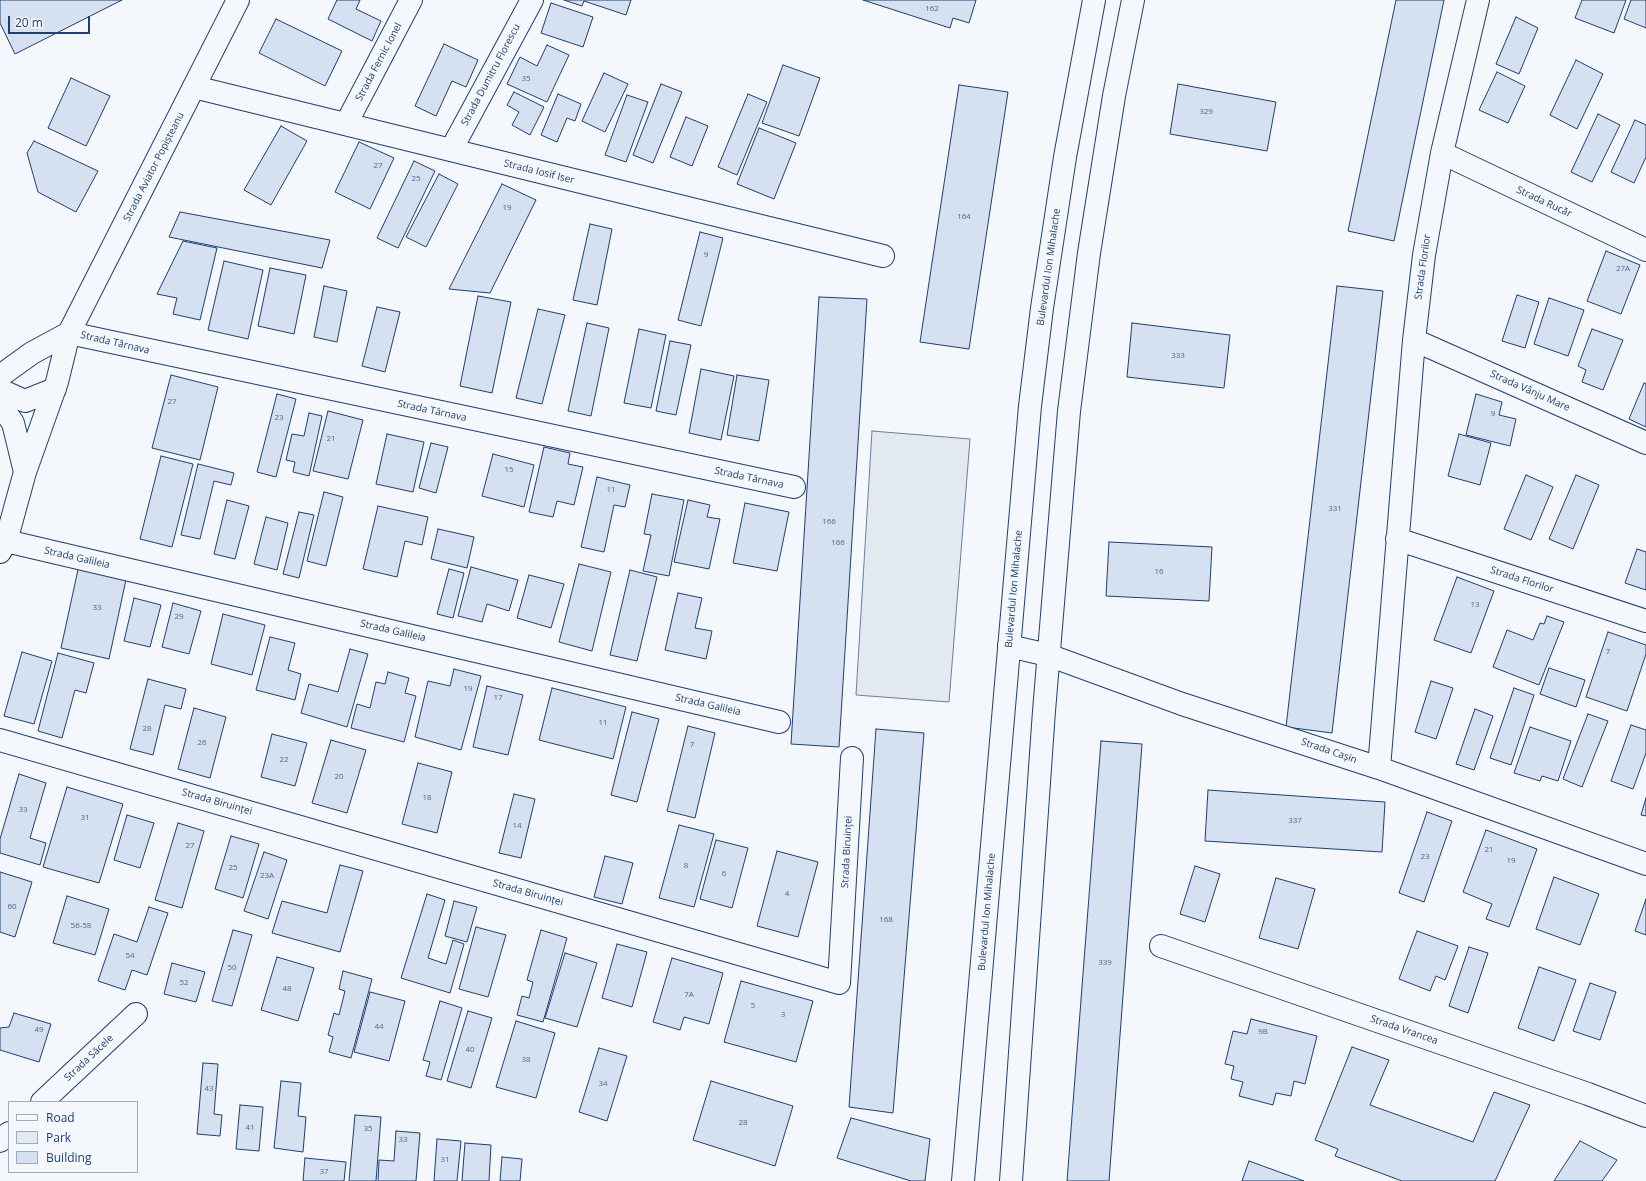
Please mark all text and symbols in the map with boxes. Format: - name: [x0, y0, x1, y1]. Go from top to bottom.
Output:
- house number: 162: [925, 4, 939, 14]
- scale bar: [10, 8, 92, 34]
- text: 20 m: [15, 14, 43, 31]
- street label: Strada Fernic Ionel: [353, 21, 405, 103]
- street label: Strada Dumitru Florescu: [459, 22, 523, 128]
- house number: 35: [521, 74, 531, 84]
- house number: 329: [1199, 107, 1213, 117]
- street label: Strada Aviator Popișteanu: [121, 110, 187, 224]
- street label: Strada Iosif Iser: [502, 157, 576, 187]
- house number: 27: [373, 161, 383, 171]
- house number: 25: [411, 174, 421, 184]
- street label: Strada Rucăr: [1514, 184, 1574, 220]
- house number: 19: [502, 203, 512, 213]
- street label: Bulevardul Ion Mihalache: [1035, 208, 1063, 326]
- house number: 164: [957, 212, 971, 222]
- street label: Strada Florilor: [1412, 234, 1434, 300]
- house number: 9: [704, 250, 708, 260]
- house number: 27A: [1616, 264, 1630, 274]
- street label: Strada Târnava: [79, 329, 151, 357]
- house number: 333: [1171, 351, 1185, 361]
- street label: Strada Vânju Mare: [1488, 368, 1572, 414]
- house number: 27: [167, 397, 177, 407]
- street label: Strada Târnava: [396, 398, 468, 424]
- house number: 9: [1491, 409, 1495, 419]
- house number: 23: [274, 413, 284, 423]
- house number: 21: [326, 434, 336, 444]
- house number: 15: [504, 465, 514, 475]
- street label: Strada Târnava: [713, 465, 785, 491]
- house number: 11: [606, 485, 616, 495]
- house number: 331: [1328, 504, 1342, 514]
- house number: 166: [822, 517, 836, 527]
- street label: Bulevardul Ion Mihalache: [1003, 530, 1025, 648]
- house number: 166: [831, 538, 845, 548]
- street label: Strada Galileia: [43, 545, 111, 571]
- street label: Strada Florilor: [1489, 564, 1555, 596]
- house number: 16: [1154, 567, 1164, 577]
- house number: 13: [1470, 600, 1480, 610]
- house number: 33: [92, 603, 102, 613]
- house number: 29: [174, 612, 184, 622]
- street label: Strada Galileia: [359, 618, 427, 644]
- house number: 7: [1606, 647, 1610, 657]
- house number: 19: [463, 684, 473, 694]
- street label: Strada Galileia: [674, 692, 742, 718]
- house number: 17: [493, 693, 503, 703]
- house number: 11: [598, 718, 608, 728]
- house number: 28: [142, 724, 152, 734]
- street label: Strada Cașin: [1300, 736, 1358, 766]
- house number: 26: [197, 738, 207, 748]
- house number: 7: [690, 740, 694, 750]
- house number: 22: [279, 755, 289, 765]
- house number: 20: [334, 772, 344, 782]
- street label: Strada Biruinței: [180, 786, 254, 818]
- house number: 18: [422, 793, 432, 803]
- house number: 33: [18, 805, 28, 815]
- house number: 31: [80, 813, 90, 823]
- street label: Strada Biruinței: [839, 815, 855, 889]
- house number: 337: [1288, 816, 1302, 826]
- house number: 14: [512, 821, 522, 831]
- house number: 27: [185, 841, 195, 851]
- house number: 21: [1484, 845, 1494, 855]
- house number: 23: [1420, 852, 1430, 862]
- street label: Bulevardul Ion Mihalache: [976, 853, 998, 971]
- house number: 19: [1506, 856, 1516, 866]
- house number: 8: [684, 861, 688, 871]
- house number: 25: [228, 863, 238, 873]
- house number: 6: [722, 869, 726, 879]
- house number: 23A: [260, 871, 274, 881]
- street label: Strada Biruinței: [491, 877, 565, 909]
- house number: 4: [785, 889, 789, 899]
- house number: 60: [7, 902, 17, 912]
- house number: 168: [879, 915, 893, 925]
- house number: 56-58: [71, 921, 91, 931]
- house number: 54: [125, 951, 135, 961]
- house number: 339: [1098, 958, 1112, 968]
- house number: 50: [227, 963, 237, 973]
- house number: 52: [179, 978, 189, 988]
- house number: 48: [282, 984, 292, 994]
- house number: 7A: [684, 990, 694, 1000]
- house number: 5: [751, 1001, 755, 1011]
- house number: 3: [781, 1010, 785, 1020]
- street label: Strada Vrancea: [1369, 1013, 1439, 1047]
- house number: 44: [374, 1022, 384, 1032]
- house number: 49: [34, 1025, 44, 1035]
- house number: 9B: [1258, 1027, 1268, 1037]
- street label: Strada Săcele: [62, 1032, 116, 1084]
- house number: 40: [465, 1045, 475, 1055]
- house number: 38: [521, 1055, 531, 1065]
- house number: 34: [598, 1079, 608, 1089]
- house number: 43: [204, 1084, 214, 1094]
- legend: [8, 1101, 138, 1173]
- text: Road: [46, 1109, 75, 1126]
- house number: 28: [738, 1118, 748, 1128]
- house number: 41: [245, 1123, 255, 1133]
- house number: 35: [363, 1124, 373, 1134]
- text: Park: [46, 1129, 71, 1146]
- house number: 33: [398, 1135, 408, 1145]
- text: Building: [46, 1149, 91, 1166]
- house number: 31: [440, 1155, 450, 1165]
- house number: 37: [319, 1167, 329, 1177]

